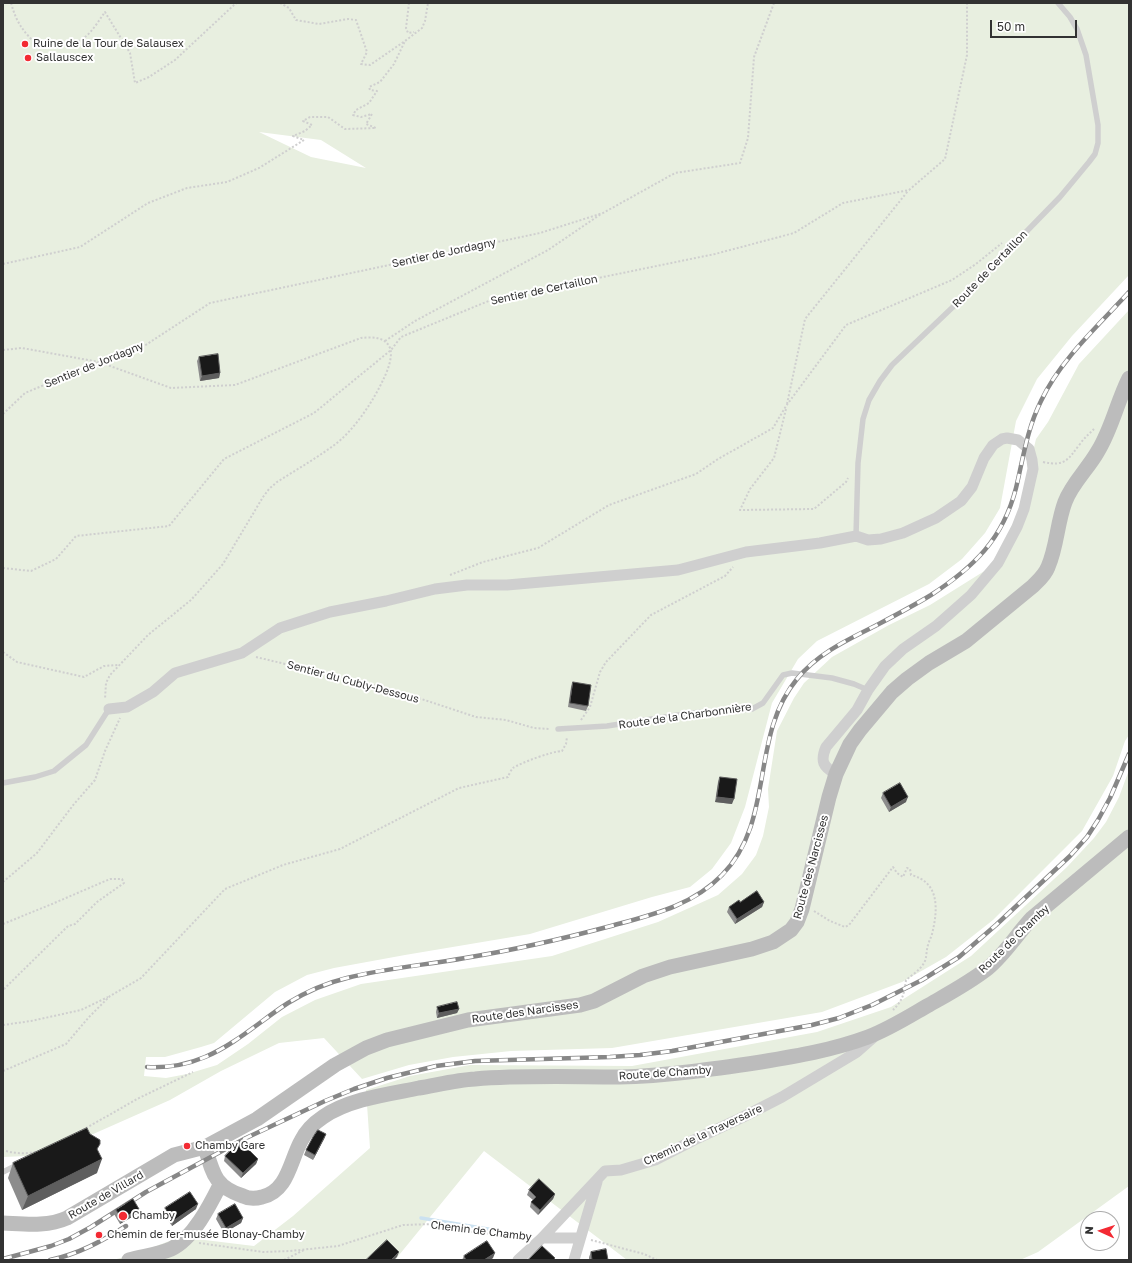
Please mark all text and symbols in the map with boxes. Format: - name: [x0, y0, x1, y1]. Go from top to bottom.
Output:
- scale bar: [992, 12, 1079, 38]
- text: 50 m: [997, 19, 1025, 34]
- place label: Ruine de la Tour de Salausex: [33, 37, 184, 51]
- marker: Ruine de la Tour de Salausex: [20, 39, 30, 49]
- place label: Sallauscex: [36, 51, 93, 65]
- marker: Sallauscex: [23, 53, 33, 63]
- street label: Route de Certaillon: [950, 228, 1030, 310]
- street label: Sentier de Jordagny: [391, 236, 497, 270]
- street label: Sentier de Certaillon: [489, 272, 599, 308]
- street label: Sentier de Jordagny: [42, 339, 146, 391]
- street label: Sentier du Cubly-Dessous: [286, 658, 420, 706]
- street label: Route de la Charbonnière: [618, 700, 752, 732]
- street label: Route des Narcisses: [791, 813, 831, 921]
- street label: Route de Chamby: [976, 902, 1052, 976]
- street label: Route des Narcisses: [471, 998, 579, 1026]
- street label: Route de Chamby: [618, 1063, 712, 1083]
- street label: Chemin de la Traversaire: [642, 1102, 764, 1168]
- place label: Chamby Gare: [195, 1139, 265, 1153]
- marker: Chamby Gare: [182, 1141, 192, 1151]
- street label: Route de Villard: [66, 1168, 146, 1222]
- place label: Chamby: [132, 1209, 175, 1223]
- marker: Chamby: [117, 1210, 129, 1222]
- north arrow: [1080, 1211, 1120, 1251]
- street label: Chemin de Chamby: [430, 1218, 532, 1244]
- text: N: [1082, 1226, 1095, 1235]
- place label: Chemin de fer-musée Blonay-Chamby: [107, 1228, 305, 1242]
- marker: Chemin de fer-musée Blonay-Chamby: [94, 1230, 104, 1240]

